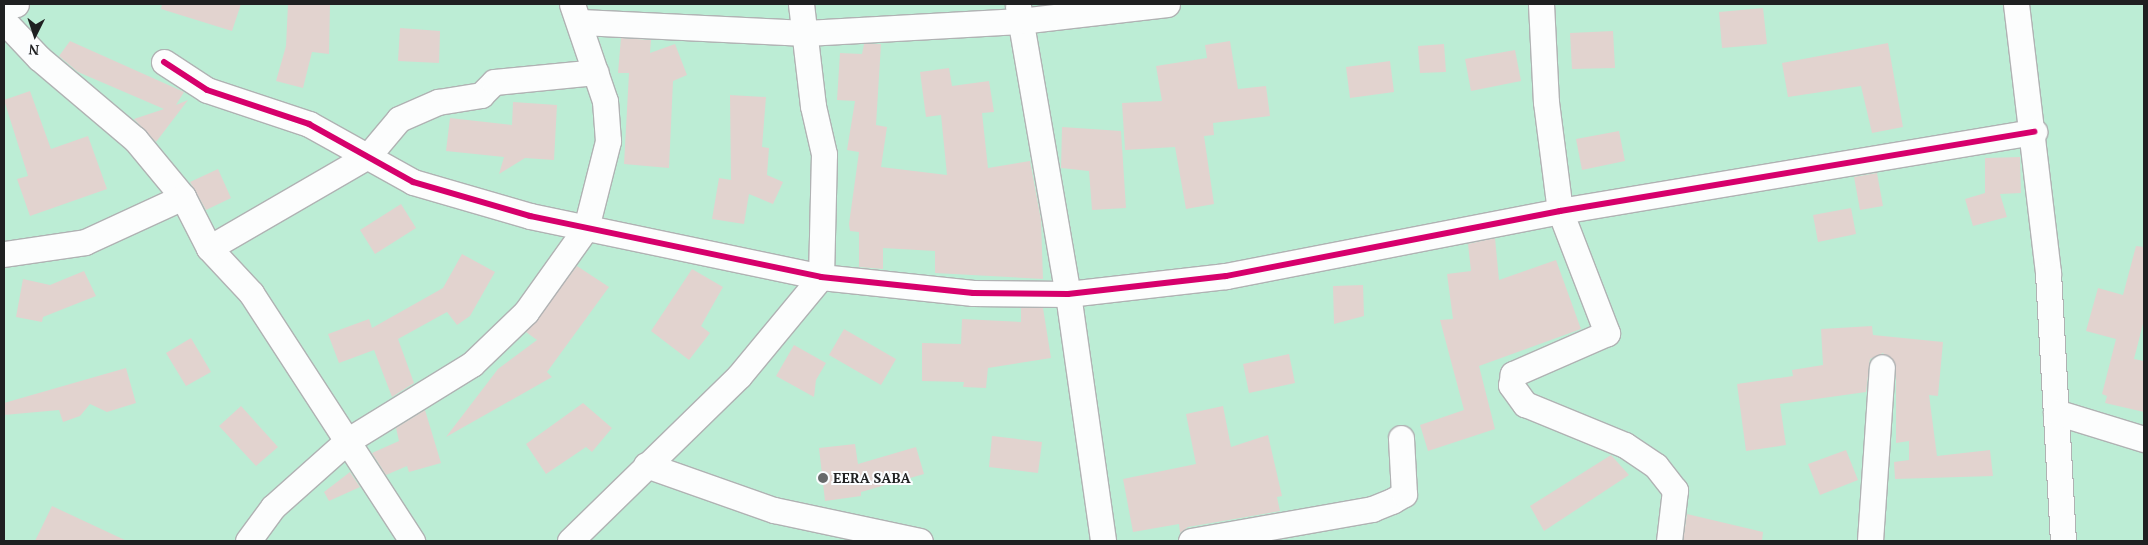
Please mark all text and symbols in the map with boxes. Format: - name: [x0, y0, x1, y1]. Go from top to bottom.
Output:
- north arrow: [10, 10, 60, 60]
- text: N: [28, 41, 40, 60]
- place label: EERA SABA: [833, 470, 911, 486]
- marker: EERA SABA: [817, 472, 829, 484]

